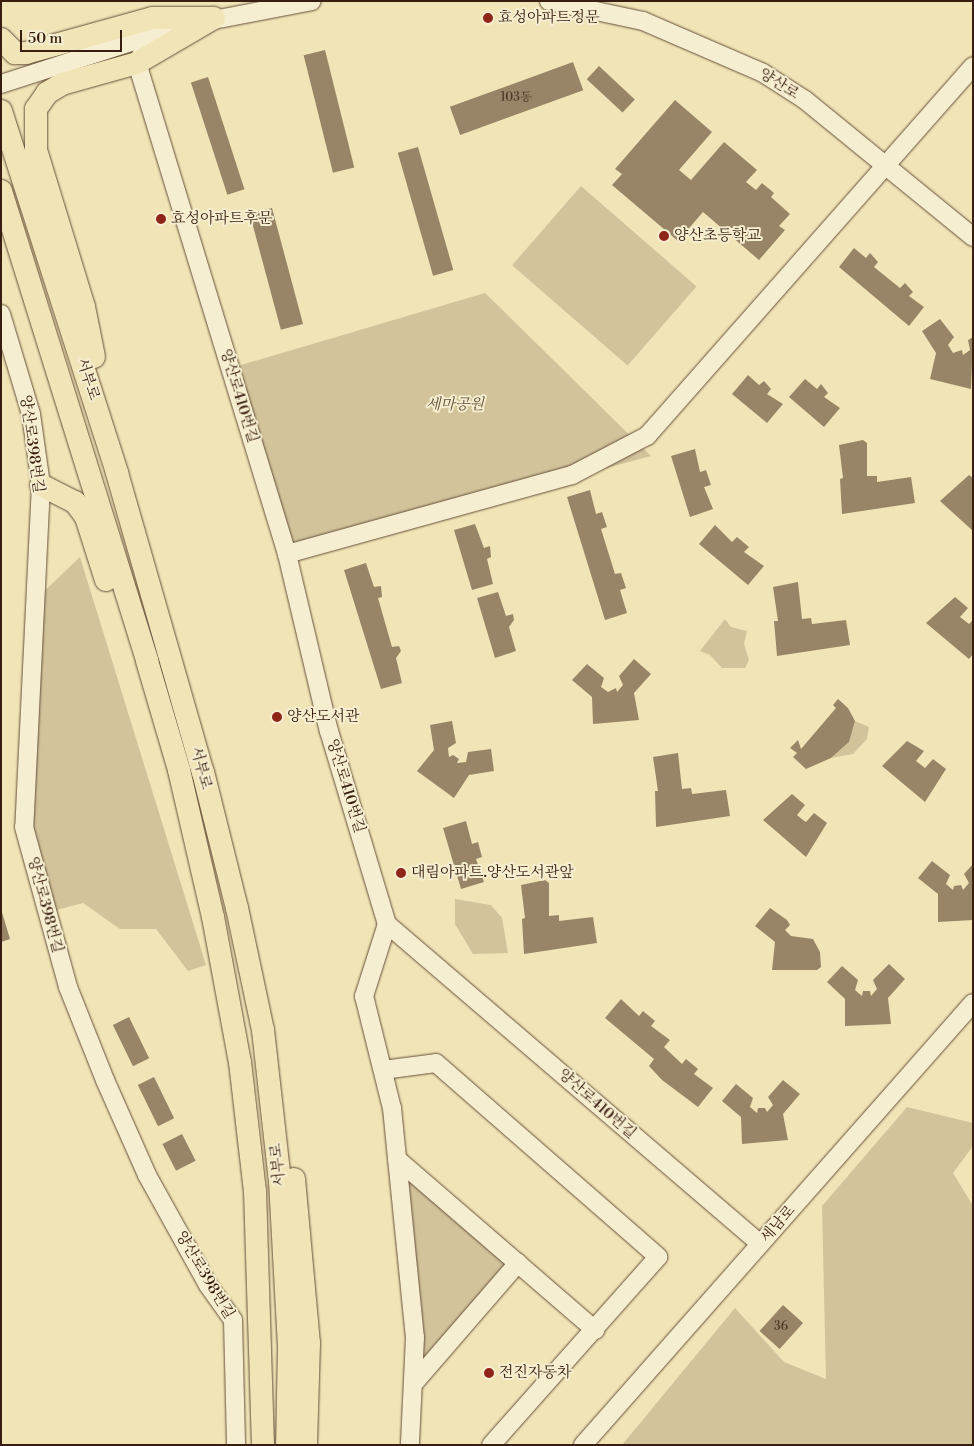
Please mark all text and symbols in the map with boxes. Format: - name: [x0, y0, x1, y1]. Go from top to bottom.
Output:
- place label: 효성아파트정문: [498, 9, 599, 27]
- marker: 효성아파트정문: [482, 12, 494, 24]
- scale bar: [22, 20, 125, 52]
- text: 50 m: [28, 29, 62, 48]
- street label: 양산로: [756, 65, 802, 103]
- house number: 103동: [501, 91, 531, 105]
- place label: 효성아파트후문: [171, 210, 272, 228]
- marker: 효성아파트후문: [155, 213, 167, 225]
- place label: 양산초등학교: [674, 227, 761, 245]
- marker: 양산초등학교: [658, 230, 670, 242]
- street label: 양산로410번길: [216, 347, 262, 445]
- street label: 서부로: [73, 356, 103, 402]
- street label: 양산로398번길: [16, 394, 48, 494]
- park label: 세마공원: [426, 396, 484, 414]
- place label: 양산도서관: [287, 708, 359, 726]
- marker: 양산도서관: [271, 711, 283, 723]
- street label: 양산로410번길: [323, 737, 369, 835]
- street label: 서부로: [187, 745, 215, 791]
- street label: 양산로398번길: [23, 855, 67, 955]
- place label: 대림아파트.양산도서관앞: [411, 864, 574, 882]
- marker: 대림아파트.양산도서관앞: [395, 867, 407, 879]
- street label: 양산로410번길: [554, 1065, 640, 1143]
- street label: 서부로: [267, 1142, 289, 1188]
- street label: 세남로: [757, 1202, 799, 1246]
- street label: 양산로398번길: [172, 1228, 238, 1322]
- house number: 36: [774, 1320, 788, 1334]
- place label: 전진자동차: [499, 1364, 571, 1382]
- marker: 전진자동차: [483, 1367, 495, 1379]

